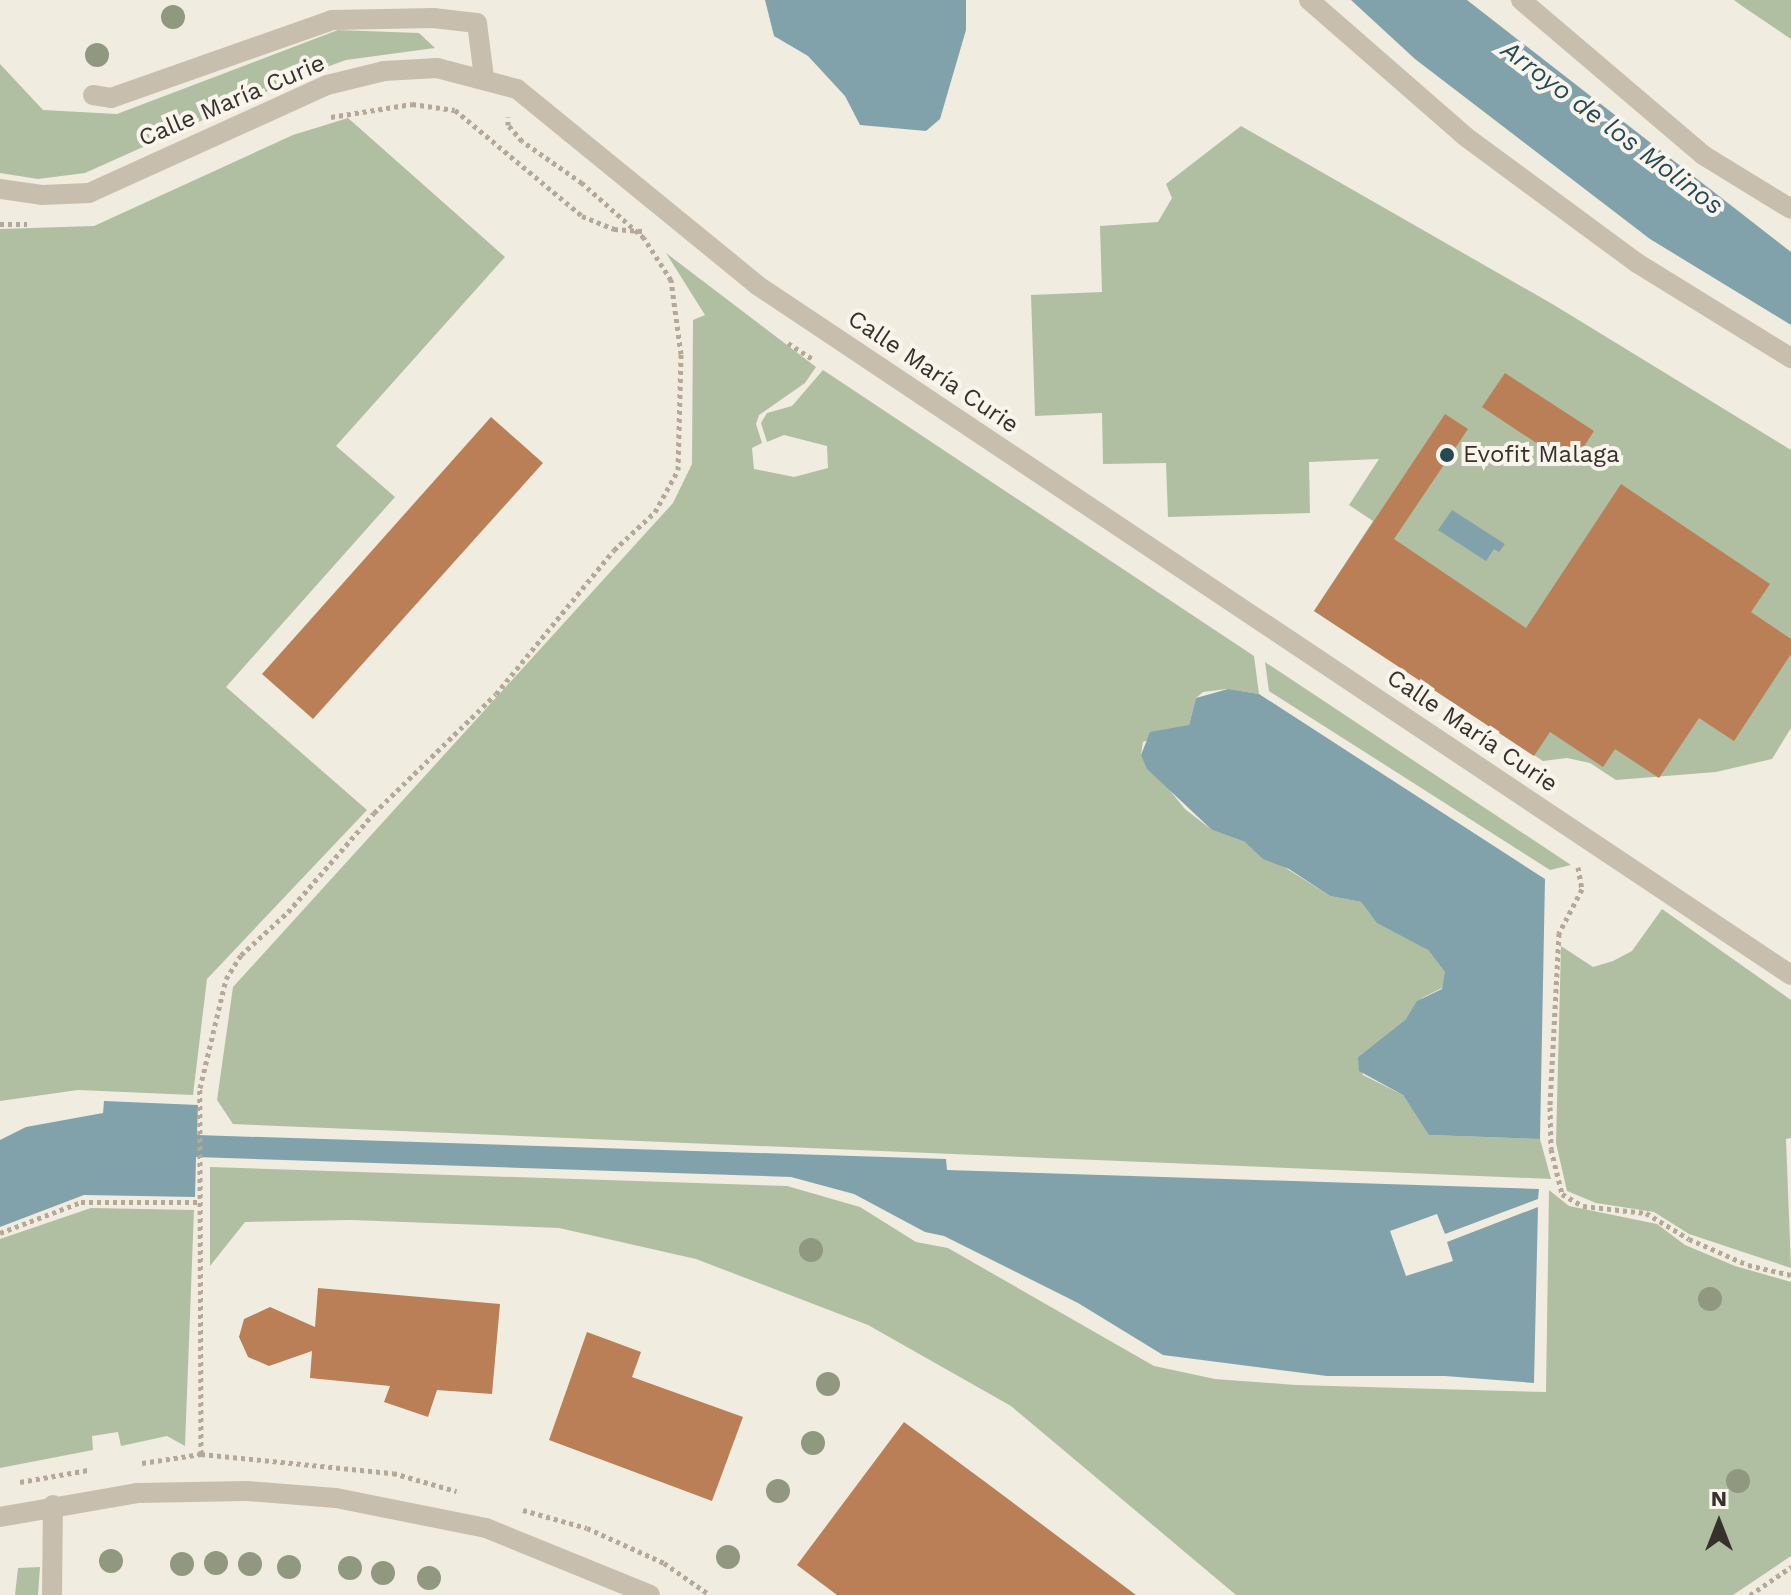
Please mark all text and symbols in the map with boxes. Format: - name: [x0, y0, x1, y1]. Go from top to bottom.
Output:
- water label: Arroyo de los Molinos: [1495, 34, 1729, 222]
- street label: Calle María Curie: [134, 49, 330, 153]
- street label: Calle María Curie: [842, 304, 1024, 440]
- place label: Evofit Malaga: [1463, 441, 1619, 469]
- marker: Evofit Malaga: [1438, 446, 1456, 464]
- street label: Calle María Curie: [1381, 663, 1563, 799]
- north arrow: [1679, 1483, 1759, 1563]
- text: N: [1711, 1486, 1727, 1511]

